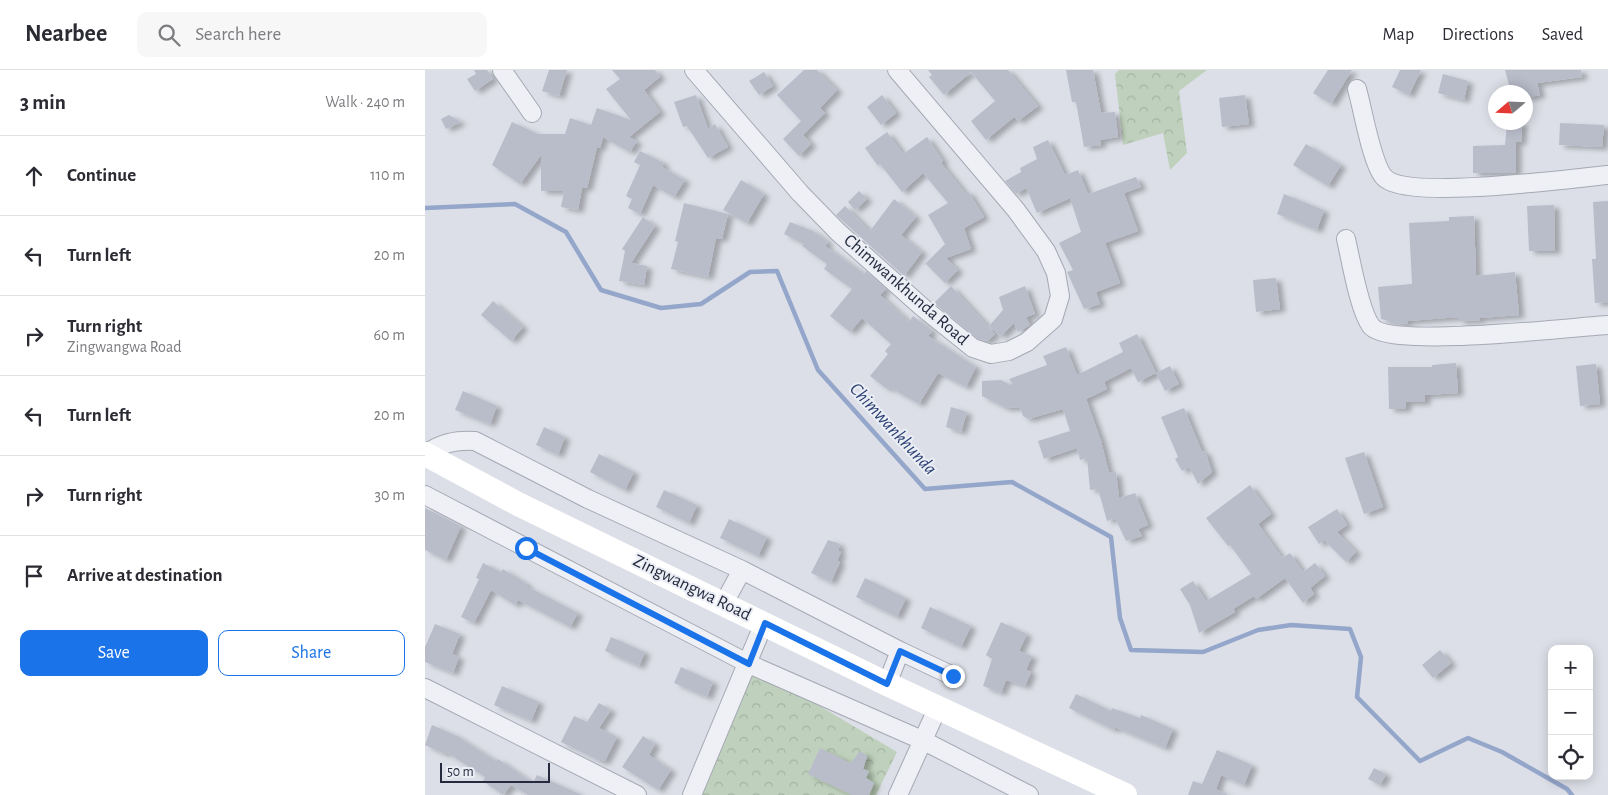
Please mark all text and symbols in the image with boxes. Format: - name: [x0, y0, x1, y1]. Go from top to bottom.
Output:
- search box: [137, 12, 487, 57]
- icon: search: [155, 21, 183, 49]
- text: Nearbee: [25, 22, 107, 46]
- text: Search here: [195, 25, 281, 44]
- text: Map: [1383, 26, 1414, 44]
- text: Directions: [1442, 26, 1514, 44]
- text: Saved: [1542, 26, 1583, 44]
- north arrow: [1488, 85, 1533, 130]
- text: 3 min: [20, 92, 66, 113]
- text: Walk · 240 m: [325, 94, 405, 110]
- icon: ahead: [20, 162, 48, 190]
- text: Continue: [67, 166, 136, 185]
- text: 110 m: [370, 167, 405, 183]
- street label: Chimwankhunda Road: [840, 231, 972, 349]
- icon: left: [20, 242, 48, 270]
- text: Turn left: [67, 246, 131, 265]
- text: 20 m: [374, 247, 405, 263]
- text: Turn right: [67, 317, 142, 336]
- icon: right: [20, 322, 48, 350]
- text: 60 m: [374, 327, 405, 343]
- text: Zingwangwa Road: [67, 339, 182, 355]
- water label: Chimwankhunda: [846, 379, 940, 479]
- icon: left: [20, 402, 48, 430]
- text: Turn left: [67, 406, 131, 425]
- text: 20 m: [374, 407, 405, 423]
- icon: right: [20, 482, 48, 510]
- text: Turn right: [67, 486, 142, 505]
- text: 30 m: [375, 487, 405, 503]
- route start: [515, 537, 538, 560]
- street label: Zingwangwa Road: [630, 552, 754, 624]
- icon: arrive: [20, 562, 48, 590]
- text: Arrive at destination: [67, 566, 223, 585]
- button: Save: [20, 630, 208, 676]
- button: Share: [218, 630, 405, 676]
- map controls: [1548, 645, 1593, 780]
- button: +: [1548, 645, 1593, 690]
- route end: [942, 665, 965, 688]
- button: −: [1548, 690, 1593, 735]
- button: locate: [1548, 735, 1593, 780]
- scale bar: [440, 760, 550, 783]
- text: 50 m: [447, 765, 474, 779]

